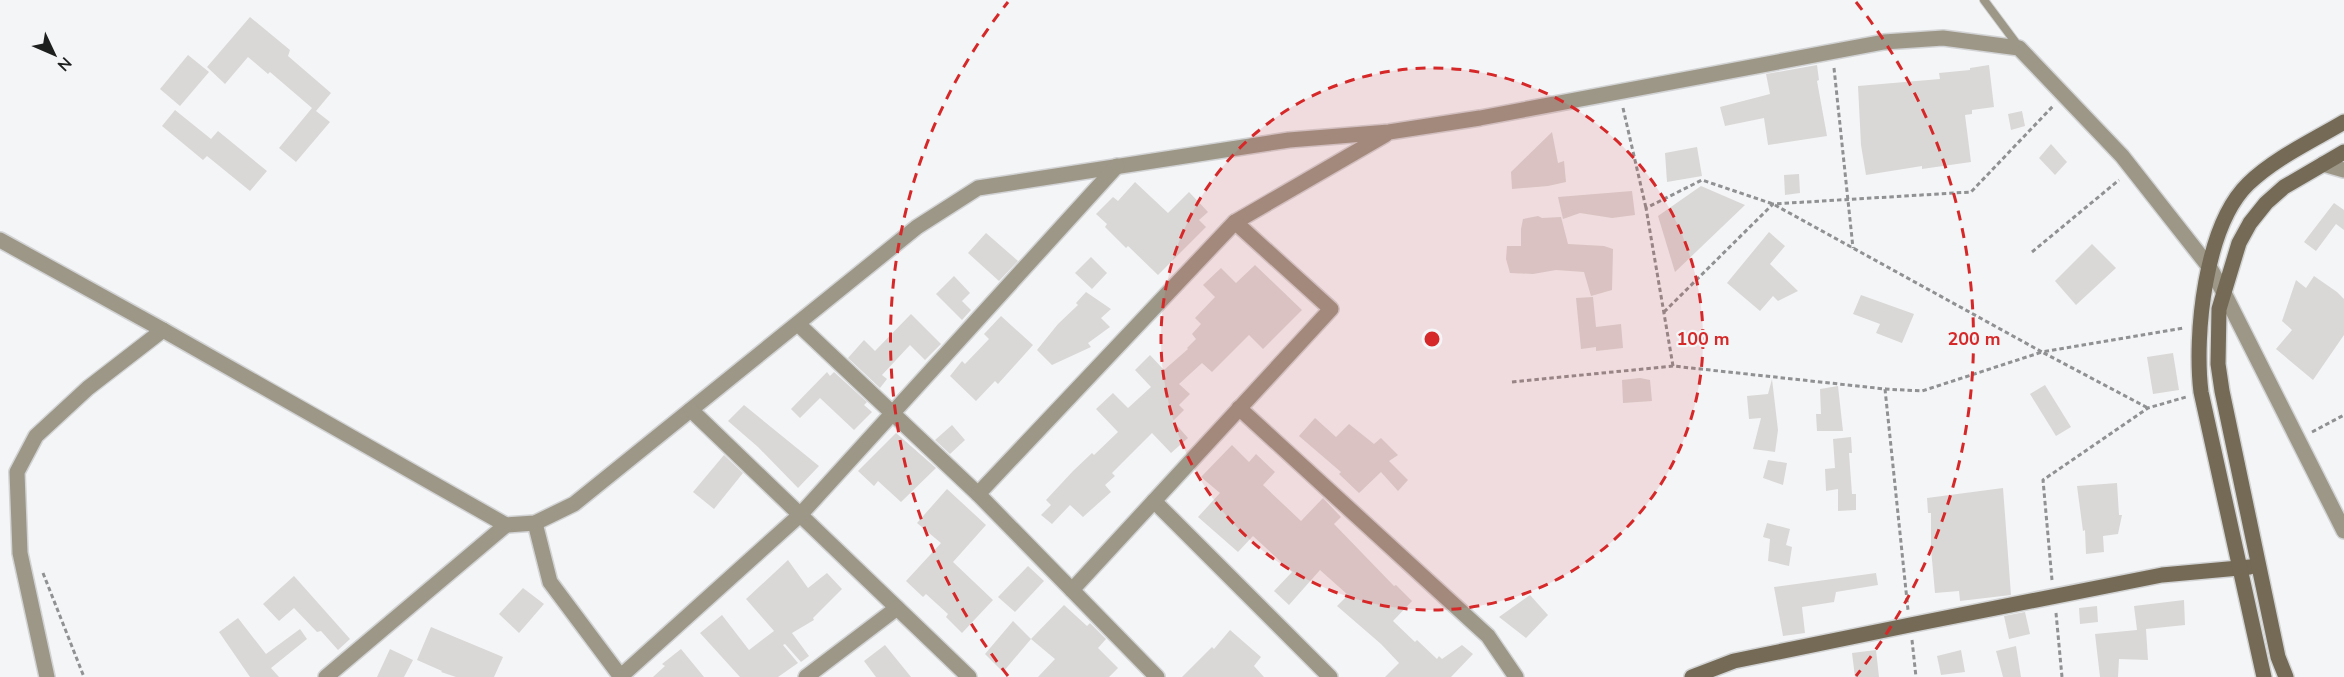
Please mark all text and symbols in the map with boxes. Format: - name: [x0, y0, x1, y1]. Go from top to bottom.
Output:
- north arrow: [24, 24, 84, 84]
- text: N: [52, 52, 76, 76]
- text: 100 m: [1676, 327, 1730, 351]
- text: 200 m: [1947, 327, 2001, 351]
- centre of rings: [1422, 329, 1442, 349]

